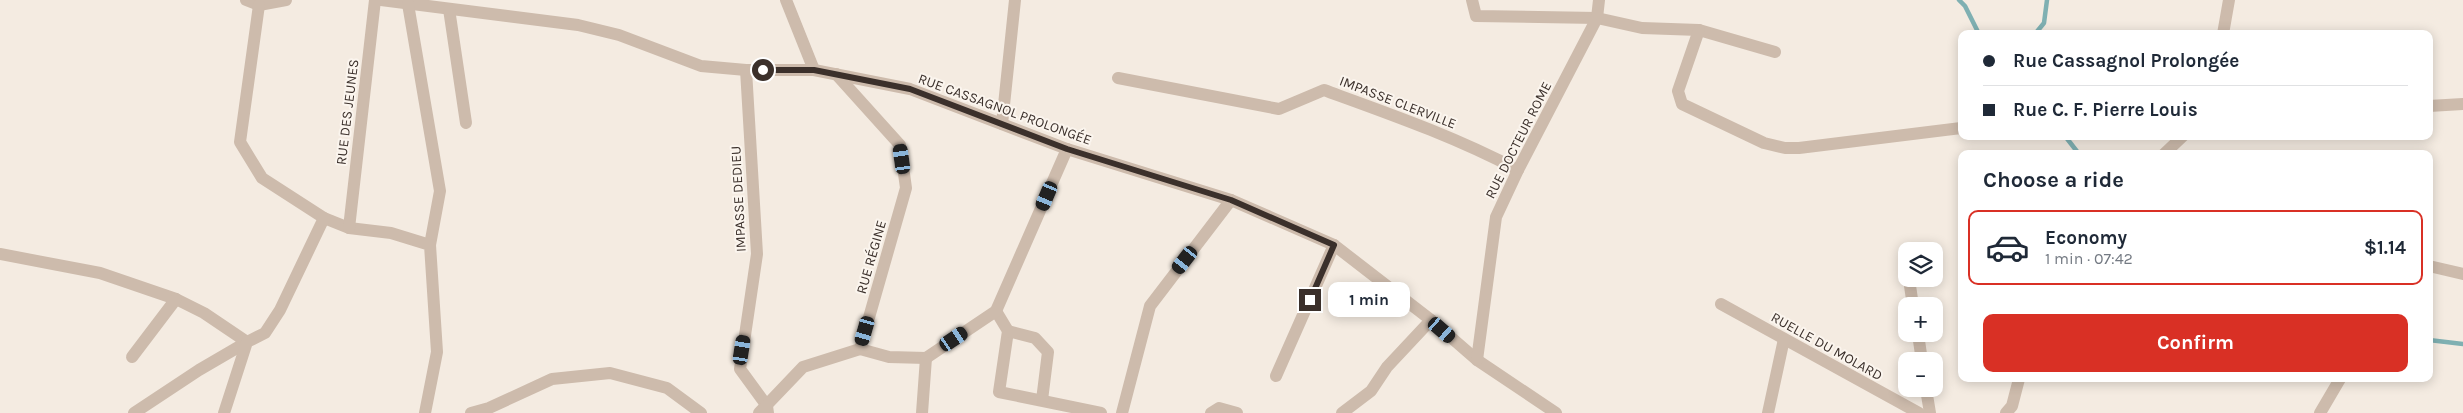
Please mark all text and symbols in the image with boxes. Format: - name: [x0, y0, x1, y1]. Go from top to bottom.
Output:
- text: Rue Cassagnol Prolongée: [2013, 50, 2239, 72]
- street label: RUE DES JEUNES: [333, 58, 362, 166]
- route start: [752, 59, 774, 81]
- street label: RUE CASSAGNOL PROLONGÉE: [916, 69, 1094, 149]
- street label: IMPASSE CLERVILLE: [1337, 72, 1459, 133]
- street label: RUE DOCTEUR ROME: [1482, 79, 1555, 202]
- text: Rue C. F. Pierre Louis: [2013, 99, 2198, 121]
- car: [892, 143, 911, 175]
- street label: IMPASSE DEDIEU: [727, 145, 750, 253]
- text: Choose a ride: [1983, 167, 2124, 193]
- car: [1034, 179, 1059, 213]
- street label: RUE RÉGINE: [852, 218, 890, 296]
- icon: car: [1985, 225, 2030, 270]
- text: Economy: [2045, 227, 2127, 249]
- text: $1.14: [2364, 237, 2406, 259]
- map controls: [1898, 242, 1943, 397]
- button: layers: [1898, 242, 1943, 287]
- car: [1169, 244, 1200, 276]
- text: 1 min · 07:42: [2045, 249, 2133, 268]
- callout: 1 min: [1328, 282, 1410, 318]
- route end: [1299, 289, 1321, 311]
- text: 1 min: [1349, 290, 1389, 309]
- button: +: [1898, 297, 1943, 342]
- street label: RUELLE DU MOLARD: [1768, 309, 1885, 384]
- car: [1425, 314, 1458, 346]
- button: Confirm: [1983, 314, 2408, 372]
- car: [853, 315, 876, 347]
- car: [937, 324, 970, 354]
- car: [732, 334, 751, 366]
- button: −: [1898, 352, 1943, 397]

